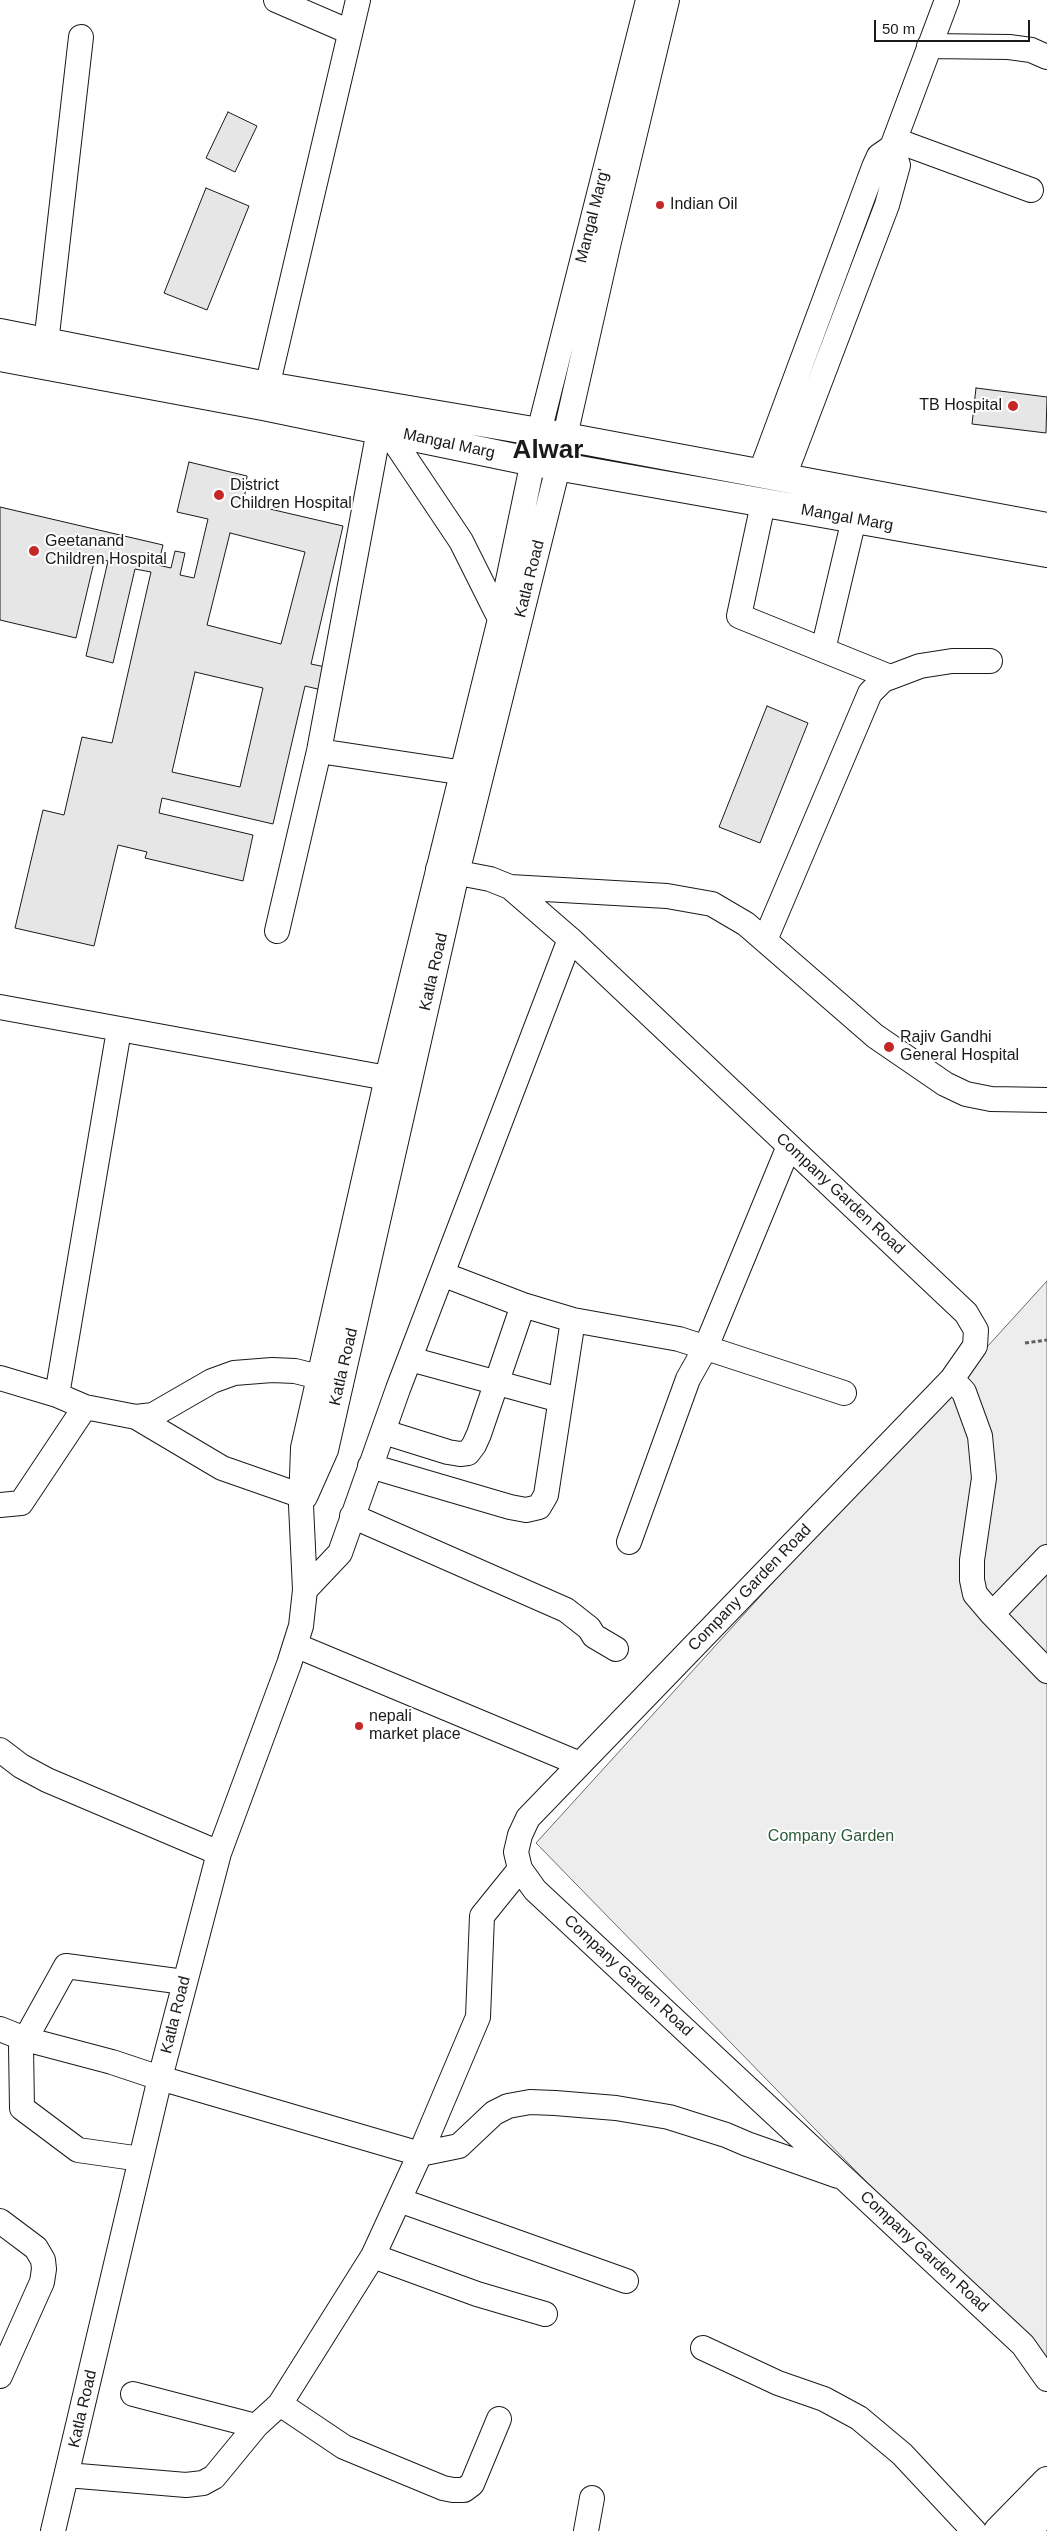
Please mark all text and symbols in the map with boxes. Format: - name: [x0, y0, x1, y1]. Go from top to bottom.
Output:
- scale bar: [877, 10, 1033, 42]
- text: 50 m: [882, 20, 915, 37]
- street label: Mangal Marg': [572, 167, 614, 265]
- place label: Indian Oil: [670, 195, 738, 215]
- marker: Indian Oil: [654, 199, 666, 211]
- place label: TB Hospital: [919, 396, 1002, 416]
- marker: TB Hospital: [1006, 399, 1020, 413]
- street label: Mangal Marg: [401, 425, 497, 463]
- district label: Alwar: [513, 435, 583, 467]
- place label: District Children Hospital: [230, 476, 352, 514]
- marker: District Children Hospital: [212, 488, 226, 502]
- street label: Mangal Marg: [799, 500, 895, 536]
- place label: Geetanand Children Hospital: [45, 532, 167, 570]
- street label: Katla Road: [511, 538, 549, 620]
- marker: Geetanand Children Hospital: [27, 544, 41, 558]
- street label: Katla Road: [416, 931, 452, 1013]
- place label: Rajiv Gandhi General Hospital: [900, 1028, 1019, 1066]
- marker: Rajiv Gandhi General Hospital: [882, 1040, 896, 1054]
- street label: Company Garden Road: [772, 1129, 908, 1259]
- street label: Katla Road: [326, 1326, 362, 1408]
- street label: Company Garden Road: [684, 1521, 816, 1655]
- place label: nepali market place: [369, 1707, 461, 1745]
- marker: nepali market place: [353, 1720, 365, 1732]
- park label: Company Garden: [768, 1827, 894, 1847]
- street label: Company Garden Road: [560, 1911, 696, 2041]
- street label: Katla Road: [157, 1974, 195, 2056]
- street label: Company Garden Road: [856, 2187, 992, 2317]
- street label: Katla Road: [65, 2368, 101, 2450]

